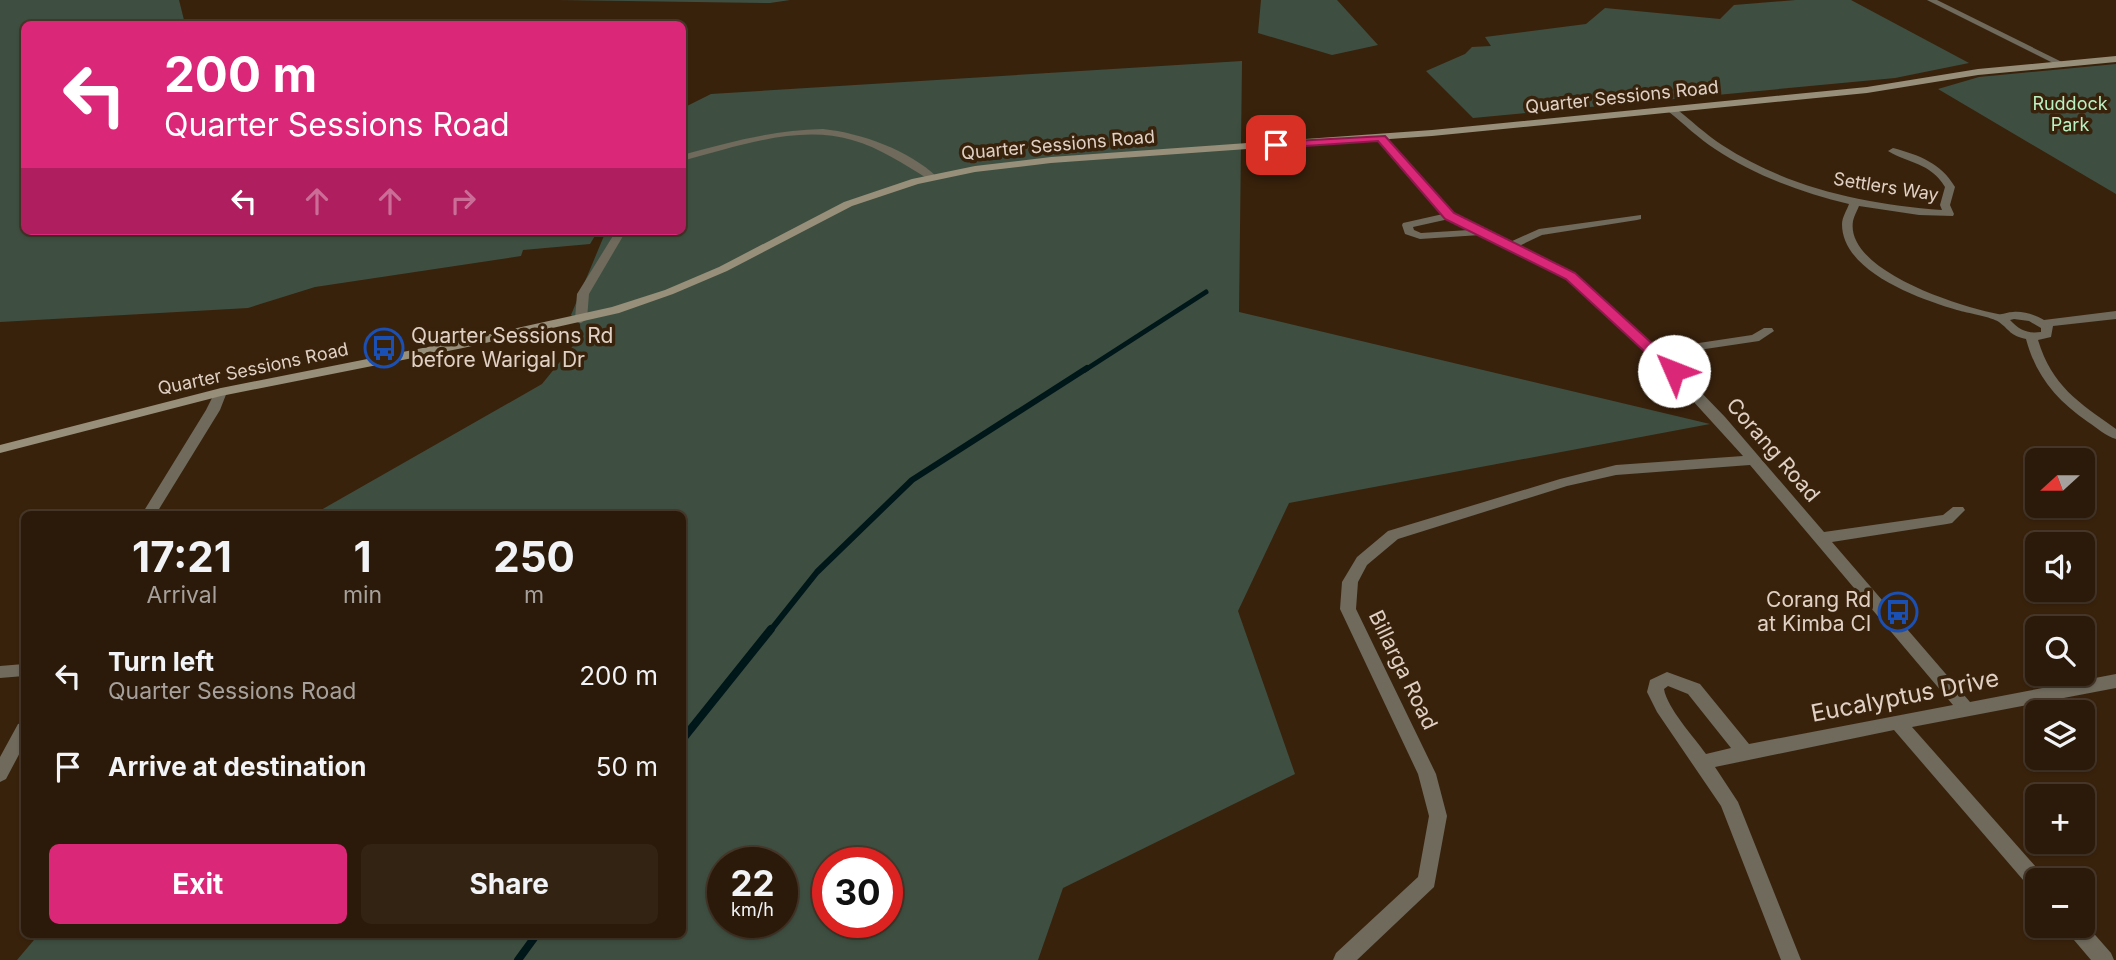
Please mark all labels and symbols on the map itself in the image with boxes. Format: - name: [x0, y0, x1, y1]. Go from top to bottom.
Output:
- street label: Quarter Sessions Road: [1524, 76, 1720, 117]
- park label: Ruddock Park: [2032, 93, 2108, 135]
- pin: [1246, 115, 1306, 175]
- street label: Quarter Sessions Road: [960, 126, 1156, 163]
- street label: Settlers Way: [1832, 168, 1940, 205]
- place label: Quarter Sessions Rd before Warigal Dr: [411, 323, 613, 372]
- bus stop icon: Quarter Sessions Rd before Warigal Dr: [363, 327, 405, 369]
- position arrow: [1637, 334, 1711, 408]
- street label: Quarter Sessions Road: [156, 338, 350, 399]
- street label: Corang Road: [1721, 393, 1825, 507]
- north arrow: [2025, 448, 2095, 518]
- place label: Corang Rd at Kimba Cl: [1757, 587, 1871, 636]
- bus stop icon: Corang Rd at Kimba Cl: [1877, 591, 1919, 633]
- street label: Billarga Road: [1364, 606, 1443, 733]
- street label: Eucalyptus Drive: [1808, 663, 2002, 728]
- speed limit sign: 30: [812, 847, 903, 938]

